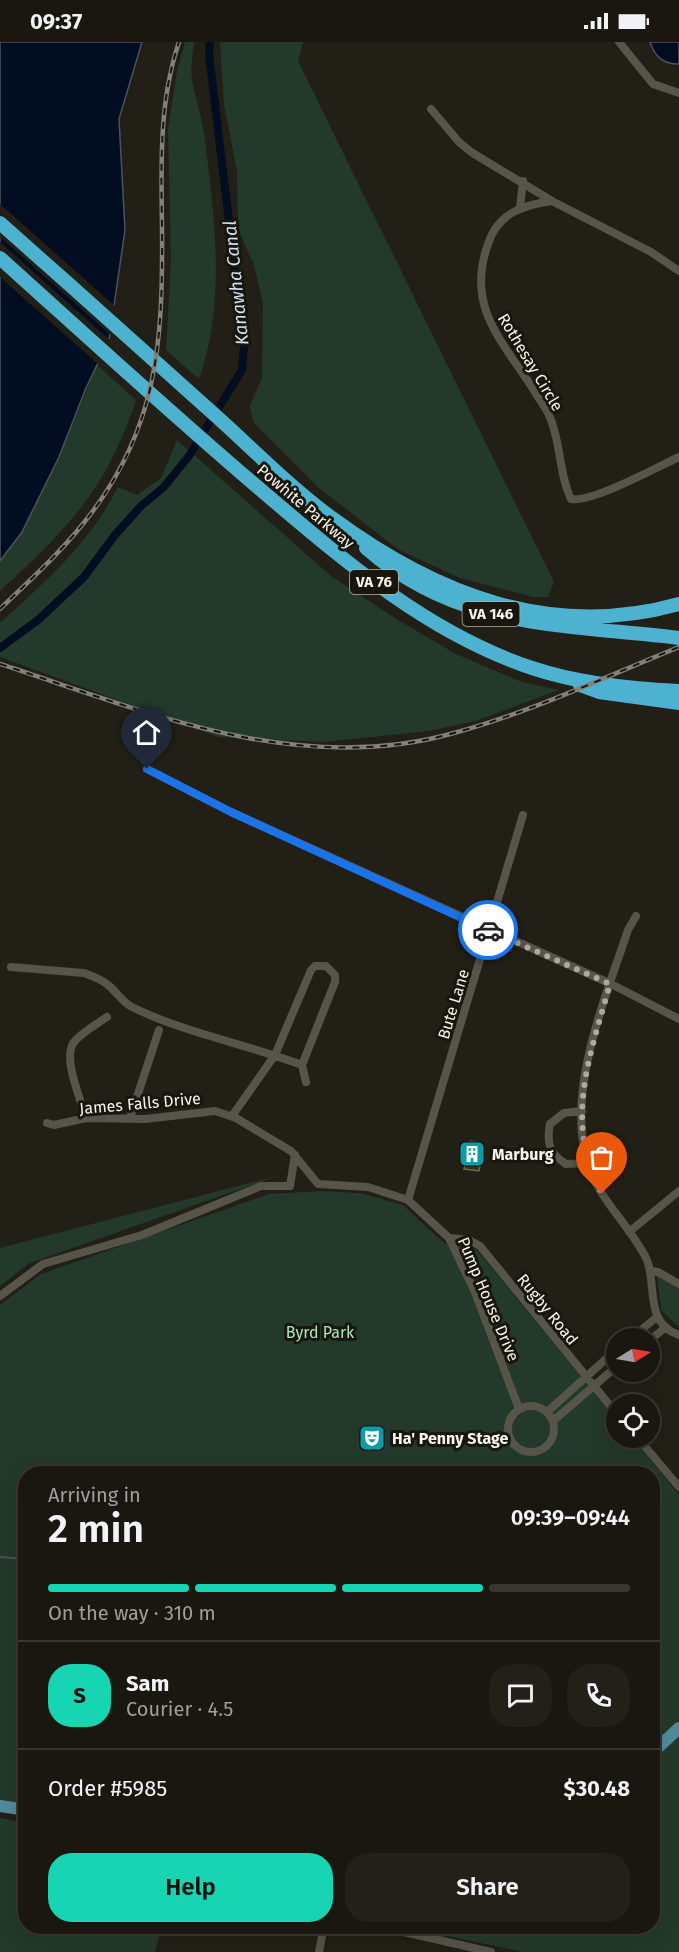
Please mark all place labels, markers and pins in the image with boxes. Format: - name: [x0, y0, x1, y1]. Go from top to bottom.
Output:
- pin: [121, 707, 172, 769]
- pin: [576, 1132, 627, 1194]
- building icon: Marburg: [457, 1139, 487, 1169]
- place label: Marburg: [492, 1145, 554, 1164]
- theatre icon: Ha' Penny Stage: [357, 1423, 387, 1453]
- place label: Ha' Penny Stage: [392, 1429, 508, 1448]

